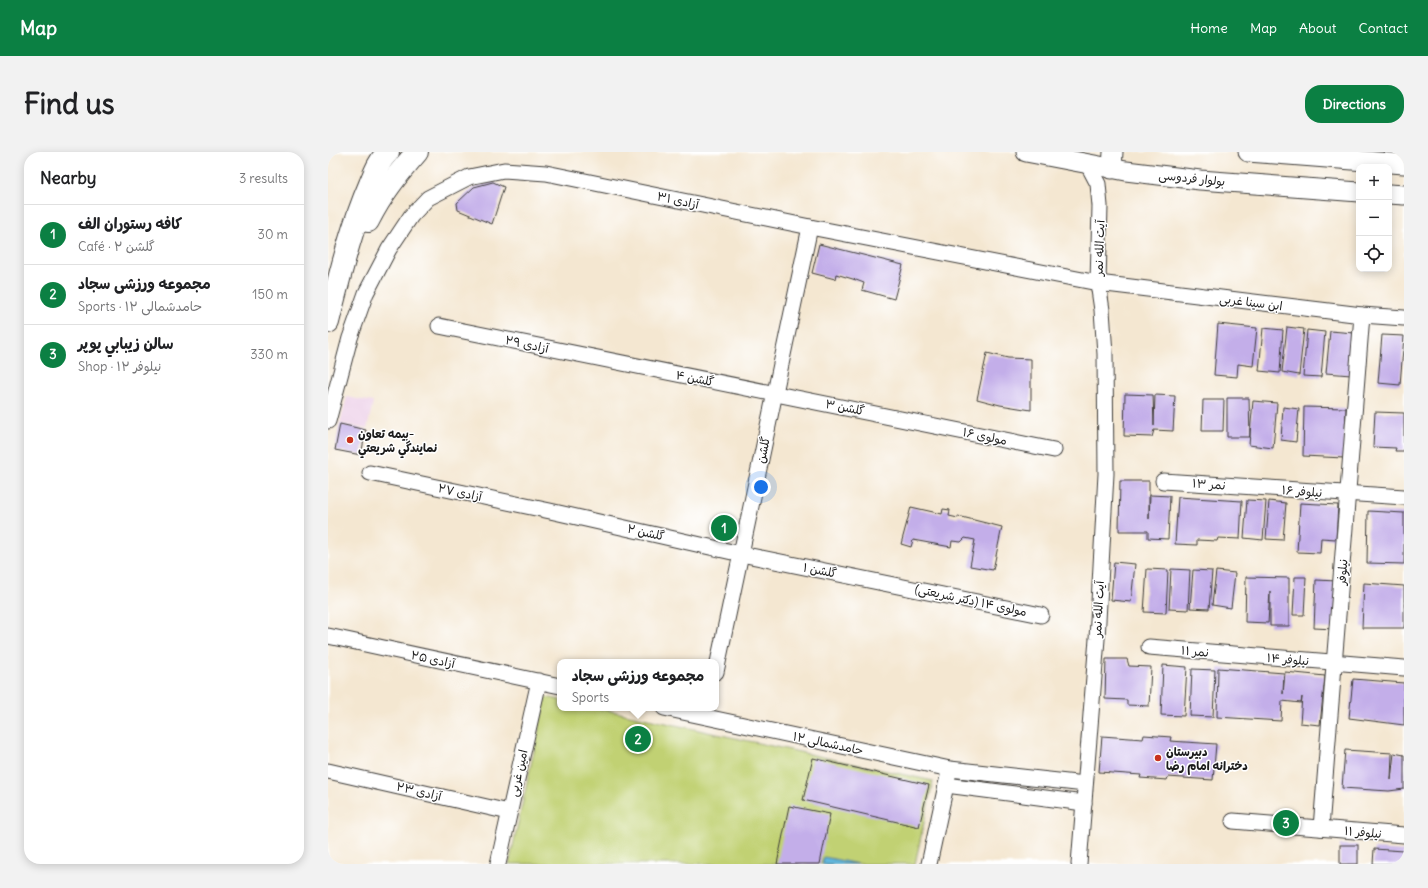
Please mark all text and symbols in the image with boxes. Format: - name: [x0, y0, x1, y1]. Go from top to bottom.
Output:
- text: Map: [20, 16, 57, 40]
- text: Home: [1190, 19, 1228, 37]
- text: Map: [1250, 19, 1277, 37]
- text: About: [1299, 19, 1337, 37]
- text: Contact: [1359, 19, 1408, 37]
- button: Directions: [1305, 85, 1404, 123]
- text: Find us: [24, 86, 115, 122]
- map controls: [1356, 164, 1392, 272]
- button: +: [1356, 164, 1392, 200]
- text: Nearby: [40, 167, 96, 189]
- street label: بولوار فردوسی: [1158, 167, 1226, 190]
- text: 3 results: [239, 170, 288, 187]
- street label: آزادی ۳۱: [656, 188, 701, 212]
- button: −: [1356, 200, 1392, 236]
- text: کافه رستوران الف: [78, 214, 182, 233]
- street label: آیت الله نمر: [1090, 219, 1108, 277]
- text: 1: [50, 226, 56, 243]
- text: 30 m: [258, 226, 288, 243]
- button: locate: [1356, 236, 1392, 272]
- text: Café · گلشن ۲: [78, 238, 155, 255]
- text: مجموعه ورزشی سجاد: [78, 274, 211, 293]
- text: 2: [49, 286, 57, 303]
- text: 150 m: [252, 286, 288, 303]
- street label: ابن سینا غربی: [1218, 291, 1283, 314]
- text: Sports · حامدشمالی ۱۲: [78, 298, 202, 315]
- street label: آزادی ۲۹: [504, 332, 551, 356]
- text: سالن زيبابي پوپر: [78, 334, 173, 353]
- text: 3: [49, 346, 57, 363]
- text: 330 m: [250, 346, 288, 363]
- text: Shop · نیلوفر ۱۲: [78, 358, 161, 375]
- street label: گلشن ۴: [675, 367, 715, 389]
- street label: گلشن ۳: [824, 396, 866, 418]
- street label: مولوی ۱۶: [961, 424, 1009, 449]
- place label: بيمه تعاون- نمايندگي شريعتي: [358, 426, 437, 459]
- marker: بيمه تعاون- نمايندگي شريعتي: [345, 435, 355, 445]
- street label: گلشن: [753, 435, 773, 465]
- street label: نمر ۱۳: [1192, 475, 1226, 493]
- your location: [751, 477, 771, 497]
- street label: ۲۷ آزادی: [437, 480, 485, 504]
- street label: نیلوفر ۱۶: [1281, 482, 1323, 501]
- pin: 1: [711, 513, 737, 543]
- street label: گلشن ۲: [626, 520, 666, 544]
- street label: نیلوفر: [1334, 558, 1351, 587]
- street label: گلشن ۱: [802, 559, 838, 581]
- street label: آیت الله نمر: [1089, 579, 1107, 639]
- street label: مولوی ۱۴ (دکتر شریعتی): [913, 581, 1028, 620]
- street label: نمر ۱۱: [1181, 642, 1209, 660]
- street label: آزادی ۲۵: [410, 647, 457, 671]
- street label: نیلوفر ۱۴: [1266, 650, 1310, 669]
- popup: [557, 659, 719, 711]
- text: مجموعه ورزشی سجاد: [572, 666, 704, 685]
- text: Sports: [572, 689, 609, 706]
- pin: 2: [625, 724, 651, 754]
- street label: حامدشمالی ۱۲: [791, 728, 865, 759]
- place label: دبیرستان دخترانه امام رضا: [1166, 744, 1248, 775]
- street label: امین غربی: [505, 748, 532, 798]
- marker: دبیرستان دخترانه امام رضا: [1153, 753, 1163, 763]
- street label: آزادی ۲۳: [395, 778, 444, 804]
- pin: 3: [1273, 808, 1299, 838]
- street label: نیلوفر ۱۱: [1344, 823, 1382, 842]

